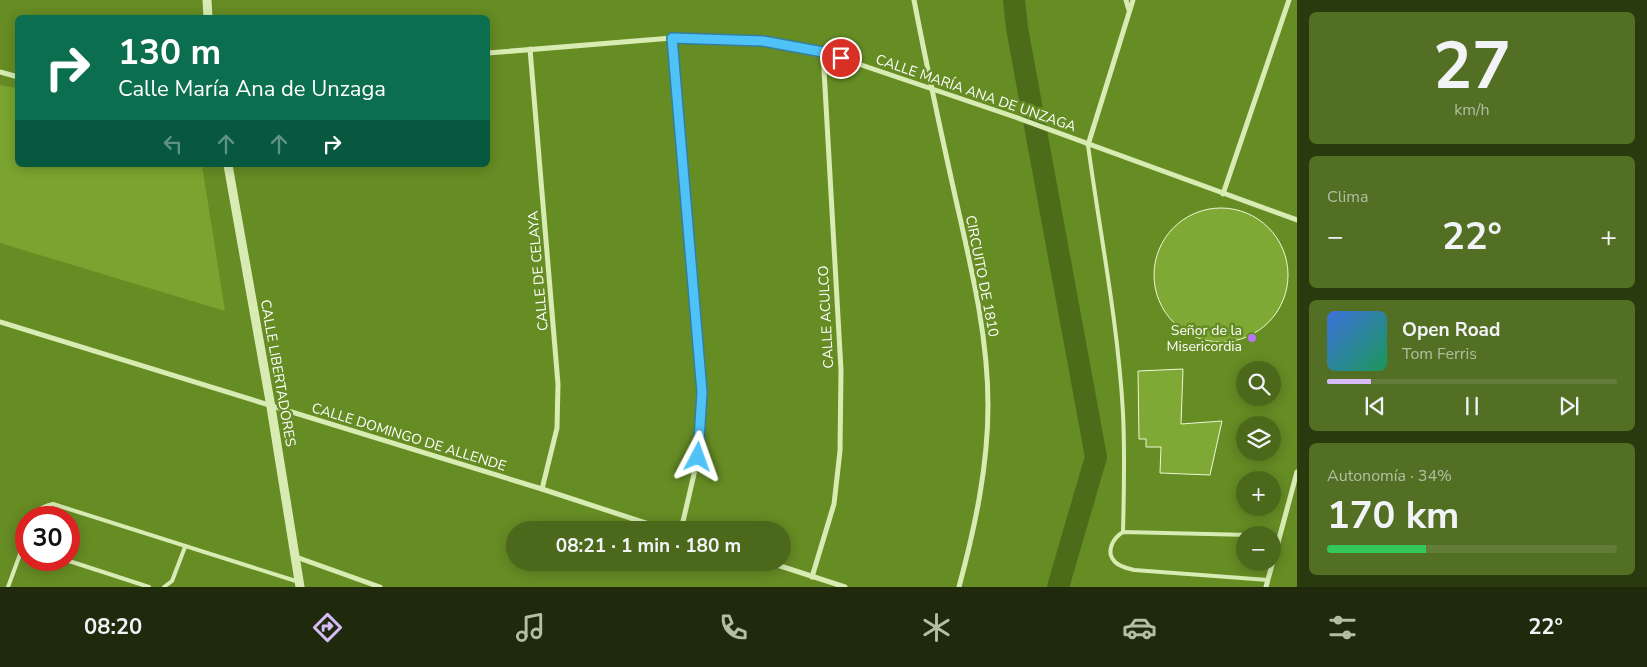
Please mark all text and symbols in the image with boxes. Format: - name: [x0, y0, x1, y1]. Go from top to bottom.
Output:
- text: 27: [1433, 22, 1511, 111]
- text: 130 m: [118, 29, 221, 76]
- icon: right: [35, 35, 100, 100]
- pin: [820, 37, 862, 79]
- icon: arrive: [827, 44, 855, 72]
- street label: CALLE MARÍA ANA DE UNZAGA: [873, 50, 1079, 136]
- text: Calle María Ana de Unzaga: [118, 74, 386, 104]
- text: km/h: [1454, 99, 1490, 121]
- icon: left: [159, 130, 187, 158]
- icon: ahead: [212, 130, 240, 158]
- icon: ahead: [265, 130, 293, 158]
- icon: right: [318, 130, 346, 158]
- text: Clima: [1327, 186, 1368, 208]
- street label: CALLE DE CELAYA: [523, 210, 553, 332]
- text: 22°: [1442, 211, 1502, 262]
- street label: CIRCUITO DE 1810: [961, 214, 1003, 338]
- text: −: [1327, 218, 1344, 256]
- text: +: [1600, 218, 1617, 256]
- street label: CALLE ACULCO: [814, 265, 838, 369]
- street label: CALLE LIBERTADORES: [256, 298, 300, 448]
- text: Open Road: [1402, 317, 1500, 343]
- place label: Señor de la Misericordia: [1166, 321, 1242, 356]
- marker: Señor de la Misericordia: [1246, 332, 1258, 344]
- text: Tom Ferris: [1402, 343, 1477, 365]
- map controls: [1236, 361, 1281, 571]
- button: search: [1236, 361, 1281, 406]
- icon: previous: [1361, 392, 1389, 420]
- icon: pause: [1458, 392, 1486, 420]
- icon: next: [1555, 392, 1583, 420]
- street label: CALLE DOMINGO DE ALLENDE: [309, 398, 509, 476]
- button: layers: [1236, 416, 1281, 461]
- position arrow: [671, 430, 723, 482]
- text: Autonomía · 34%: [1327, 465, 1452, 487]
- button: +: [1236, 471, 1281, 516]
- text: 170 km: [1327, 490, 1459, 541]
- speed limit sign: 30: [15, 506, 80, 571]
- button: −: [1236, 526, 1281, 571]
- text: 08:21 · 1 min · 180 m: [556, 533, 741, 559]
- icon: directions: [310, 610, 345, 645]
- icon: music: [513, 610, 548, 645]
- icon: phone: [716, 610, 751, 645]
- icon: climate: [919, 610, 954, 645]
- icon: car: [1122, 610, 1157, 645]
- icon: filters: [1325, 610, 1360, 645]
- text: 08:20: [84, 612, 142, 642]
- text: 22°: [1528, 612, 1563, 642]

